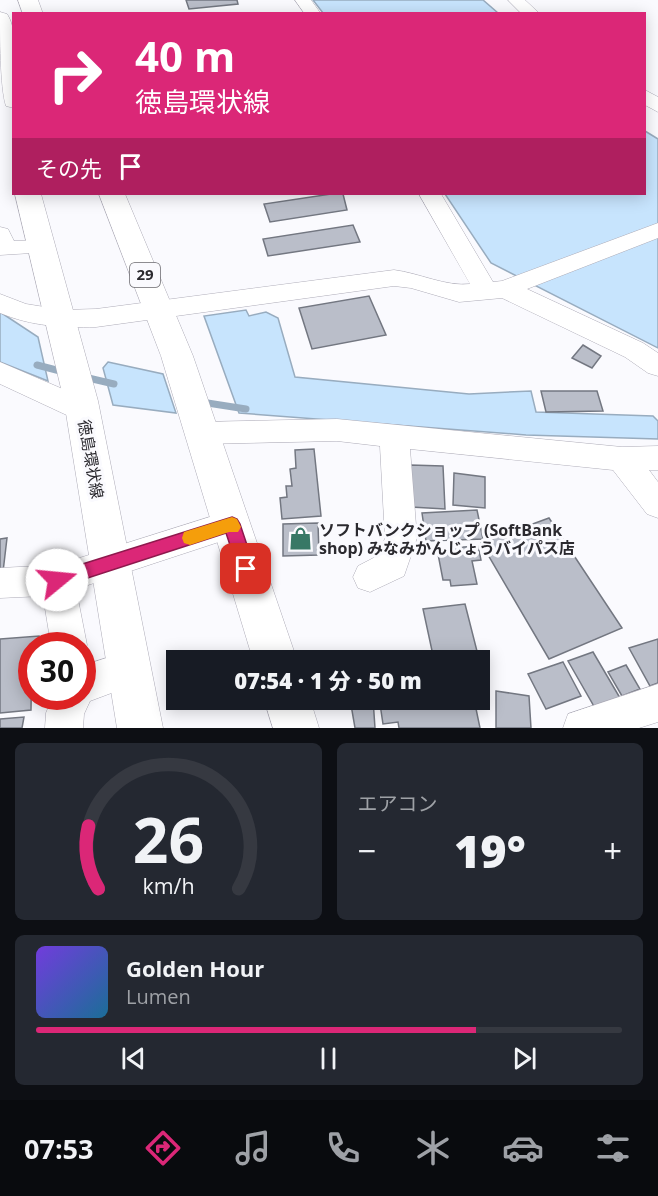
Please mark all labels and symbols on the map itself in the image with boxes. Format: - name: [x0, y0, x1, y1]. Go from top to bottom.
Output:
- road number: 29: [130, 263, 160, 287]
- street label: 徳島環状線: [73, 418, 109, 500]
- place label: ソフトバンクショップ (SoftBank shop) みなみかんじょうバイパス店: [319, 519, 575, 559]
- shop icon: ソフトバンクショップ (SoftBank shop) みなみかんじょうバイパス店: [288, 526, 314, 552]
- pin: [220, 543, 271, 594]
- position arrow: [25, 548, 89, 612]
- speed limit sign: 30: [18, 632, 96, 710]

